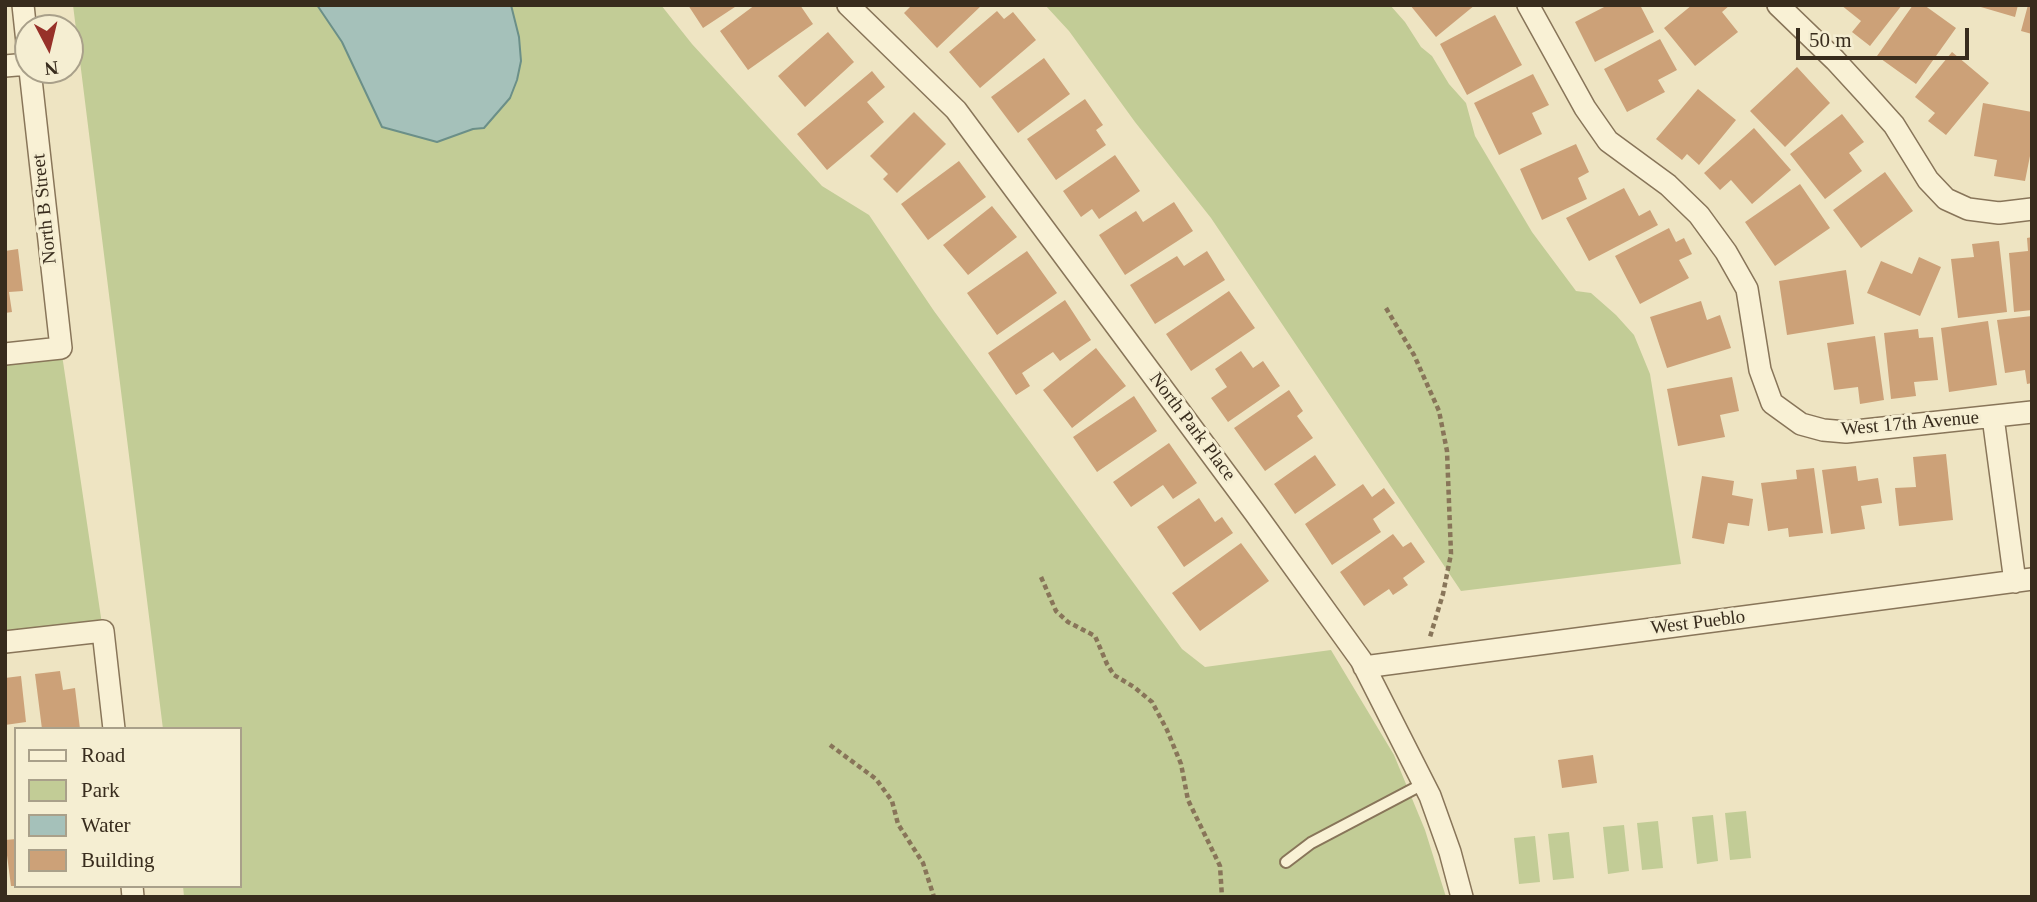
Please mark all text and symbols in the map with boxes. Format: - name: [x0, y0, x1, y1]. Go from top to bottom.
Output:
- north arrow: [14, 14, 84, 84]
- scale bar: [1799, 14, 1972, 58]
- text: 50 m: [1809, 28, 1852, 52]
- text: N: [43, 57, 59, 80]
- street label: North B Street: [28, 153, 62, 265]
- street label: North Park Place: [1144, 368, 1240, 486]
- street label: West 17th Avenue: [1840, 407, 1980, 441]
- street label: West Pueblo: [1649, 606, 1747, 640]
- legend: [14, 727, 242, 888]
- text: Road: [81, 743, 125, 767]
- text: Park: [81, 778, 120, 802]
- text: Water: [81, 813, 131, 837]
- text: Building: [81, 848, 155, 872]

